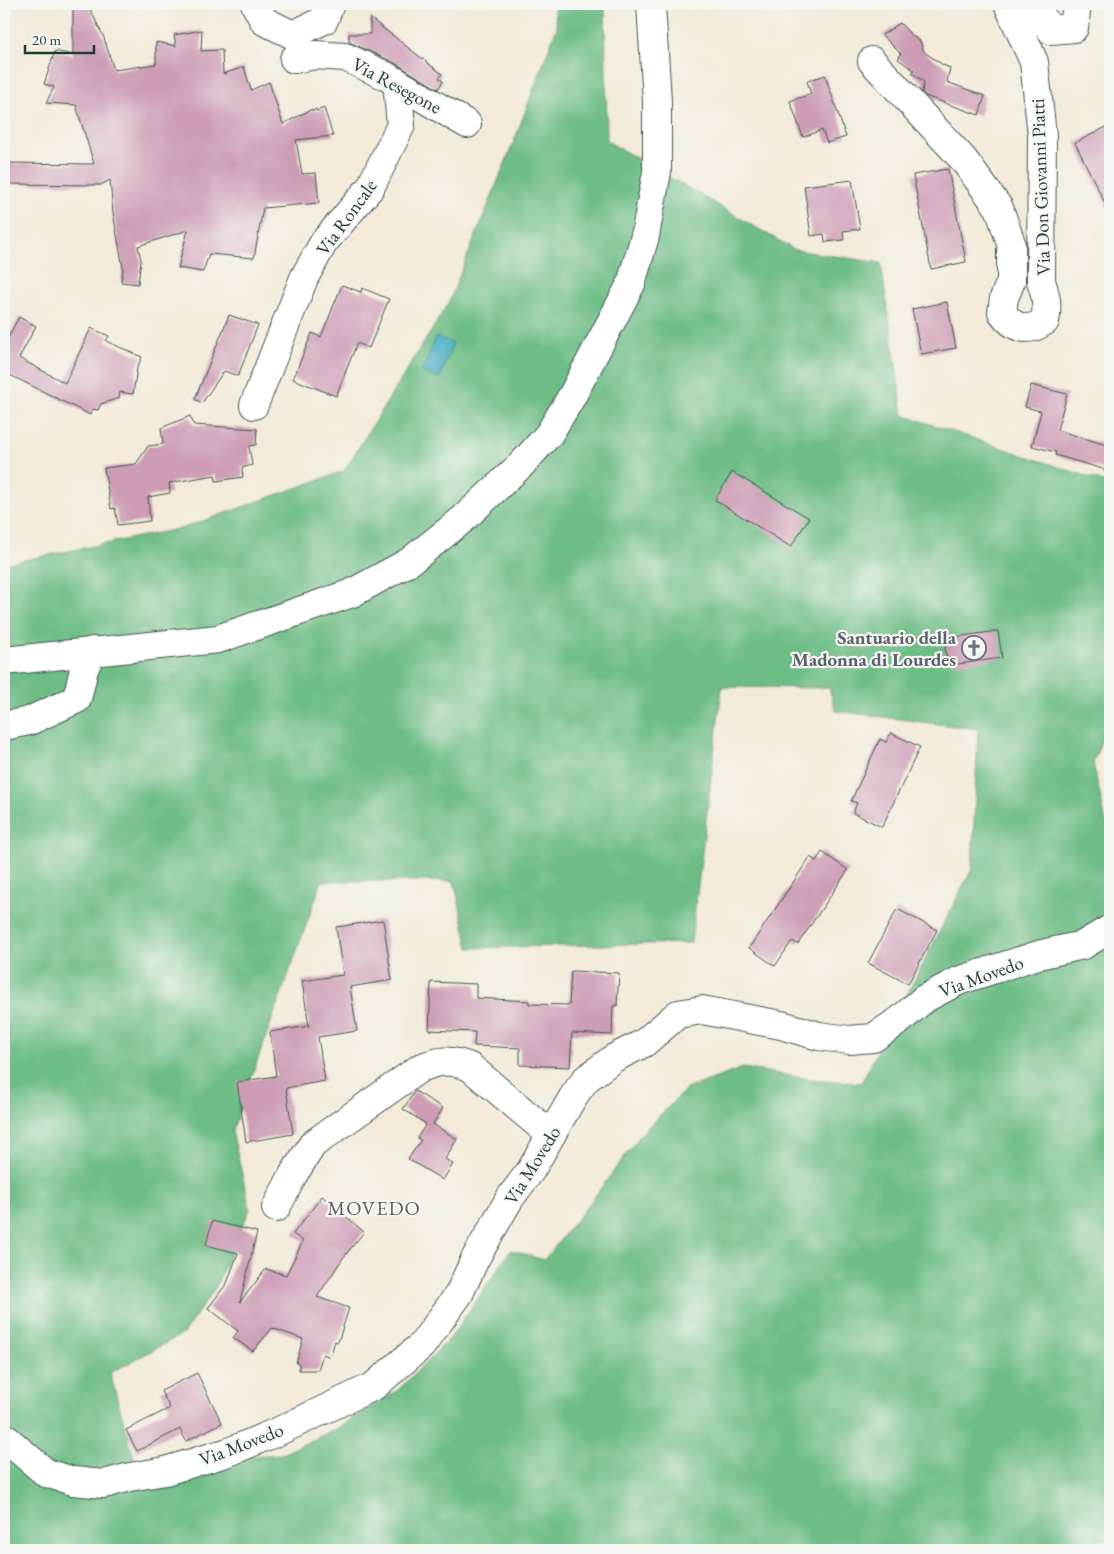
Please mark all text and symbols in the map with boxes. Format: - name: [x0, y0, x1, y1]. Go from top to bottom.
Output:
- scale bar: [25, 22, 94, 54]
- text: 20 m: [32, 30, 61, 49]
- street label: Via Resegone: [348, 51, 446, 119]
- street label: Via Don Giovanni Piatti: [1025, 98, 1056, 276]
- street label: Via Roncale: [310, 174, 383, 260]
- place label: Santuario della Madonna di Lourdes: [792, 625, 957, 672]
- church icon: Santuario della Madonna di Lourdes: [961, 635, 987, 661]
- street label: Via Movedo: [935, 950, 1027, 1003]
- street label: Via Movedo: [498, 1121, 566, 1209]
- district label: MOVEDO: [327, 1195, 421, 1221]
- street label: Via Movedo: [195, 1417, 287, 1472]

